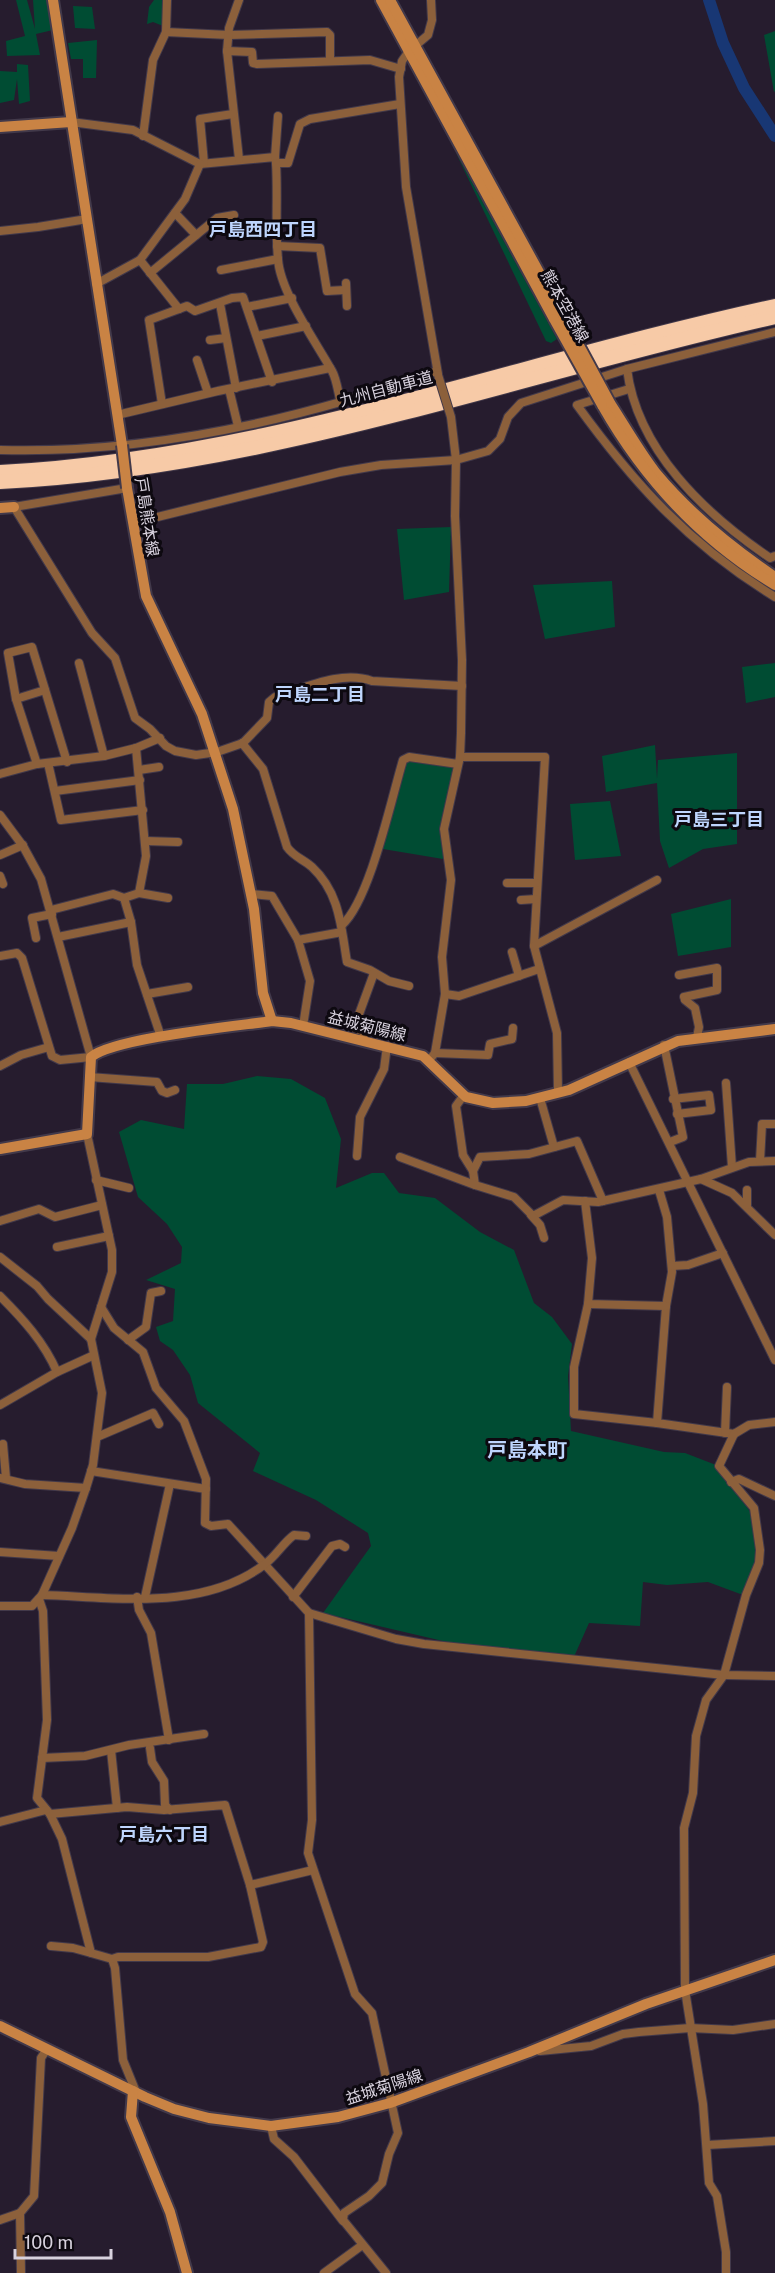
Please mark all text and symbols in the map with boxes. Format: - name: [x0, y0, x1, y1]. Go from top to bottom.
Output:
- district label: 戸島西四丁目: [209, 219, 317, 240]
- street label: 熊本空港線: [537, 266, 593, 346]
- street label: 九州自動車道: [337, 367, 435, 411]
- street label: 戸島熊本線: [131, 476, 163, 558]
- district label: 戸島二丁目: [275, 684, 365, 705]
- district label: 戸島三丁目: [674, 809, 764, 830]
- street label: 益城菊陽線: [326, 1007, 408, 1045]
- district label: 戸島本町: [487, 1438, 567, 1462]
- district label: 戸島六丁目: [119, 1824, 209, 1845]
- street label: 益城菊陽線: [343, 2066, 425, 2108]
- scale bar: [15, 2222, 111, 2260]
- text: 100 m: [24, 2232, 73, 2253]

